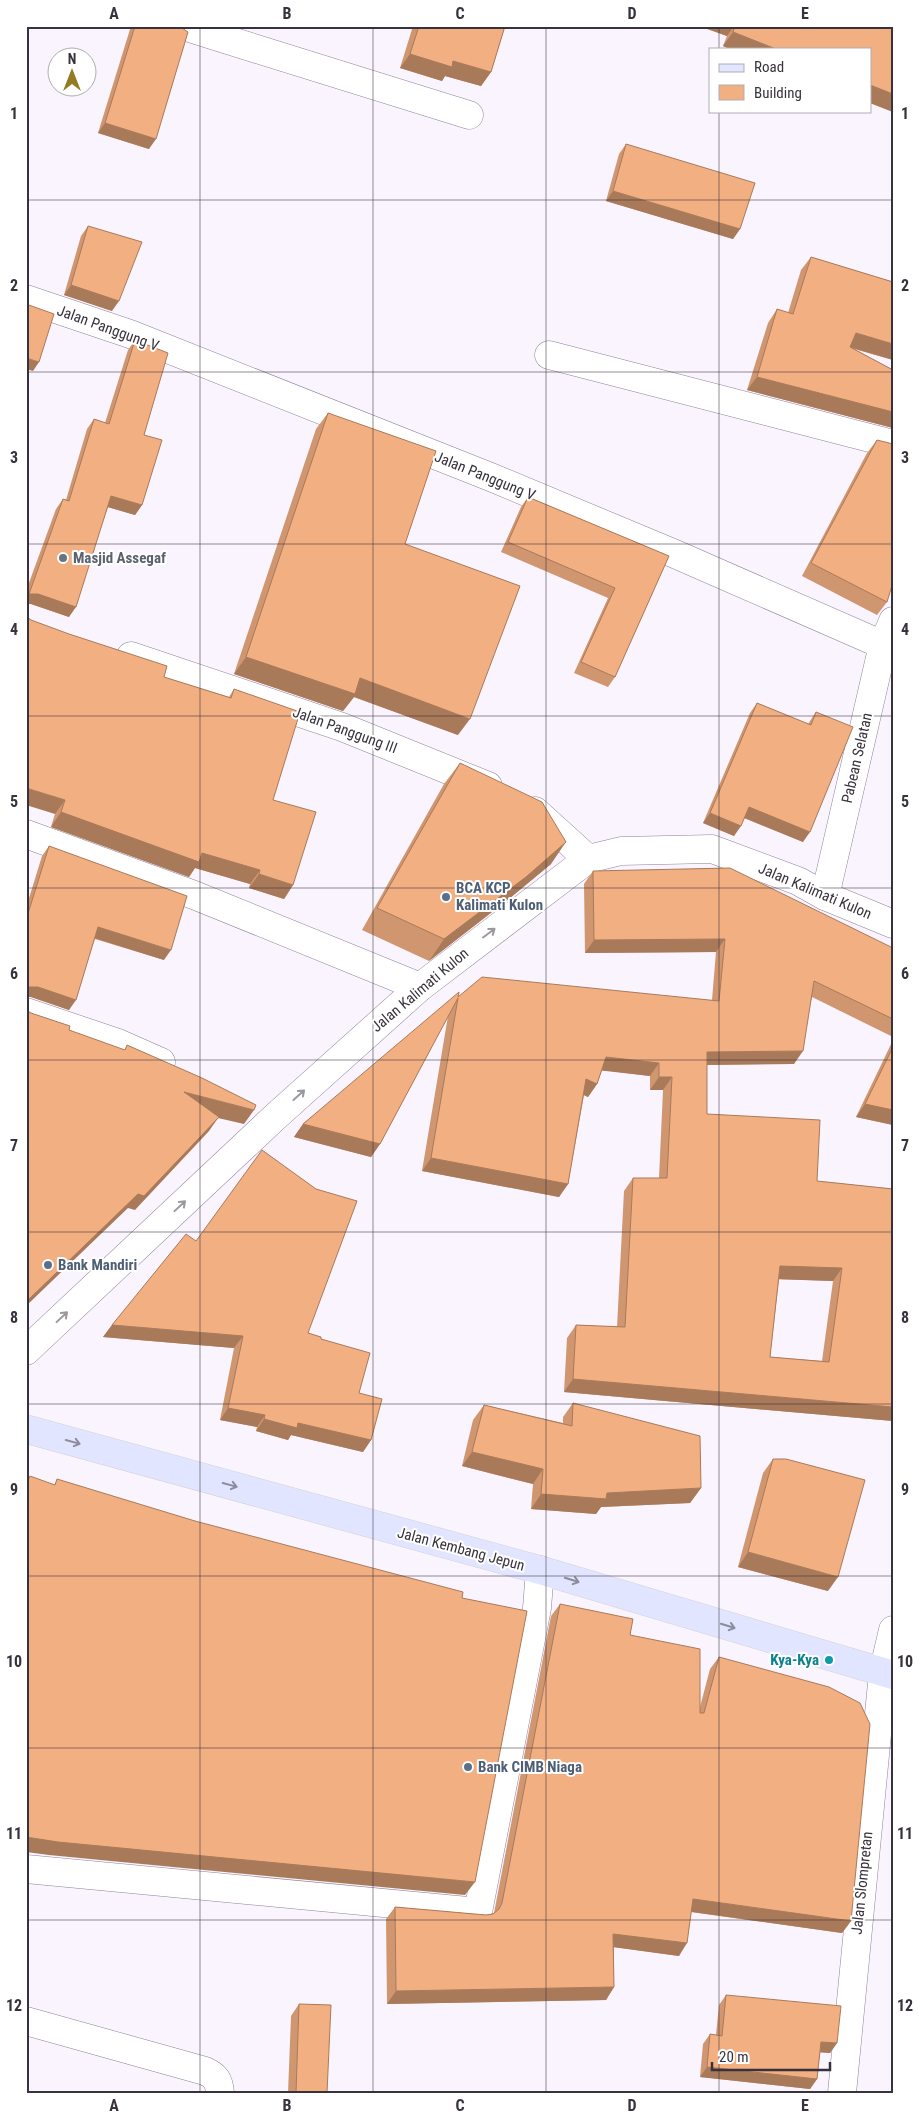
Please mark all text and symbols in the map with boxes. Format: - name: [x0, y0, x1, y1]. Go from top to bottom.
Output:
- text: A: [109, 4, 119, 23]
- text: B: [283, 4, 292, 23]
- text: C: [455, 4, 465, 23]
- text: D: [627, 4, 637, 23]
- text: E: [801, 4, 809, 23]
- north arrow: [48, 48, 98, 98]
- legend: [709, 48, 872, 112]
- text: N: [68, 51, 76, 67]
- text: Road: [754, 58, 784, 76]
- text: Building: [754, 84, 802, 102]
- text: 1: [10, 104, 18, 123]
- text: 1: [901, 104, 909, 123]
- text: 2: [10, 276, 18, 295]
- text: 2: [901, 276, 909, 295]
- street label: Jalan Panggung V: [55, 301, 162, 355]
- text: 3: [10, 448, 18, 467]
- street label: Jalan Panggung V: [432, 448, 539, 505]
- text: 3: [901, 448, 909, 467]
- place label: Masjid Assegaf: [73, 549, 166, 567]
- marker: Masjid Assegaf: [57, 552, 69, 564]
- text: 4: [10, 620, 18, 639]
- text: 4: [901, 620, 909, 639]
- street label: Jalan Panggung III: [290, 703, 400, 757]
- street label: Pabean Selatan: [838, 711, 876, 805]
- text: 5: [10, 792, 18, 811]
- text: 5: [901, 792, 909, 811]
- street label: Jalan Kalimati Kulon: [756, 859, 874, 923]
- place label: BCA KCP Kalimati Kulon: [456, 879, 543, 914]
- marker: BCA KCP Kalimati Kulon: [440, 891, 452, 903]
- one-way arrow: [482, 928, 496, 938]
- street label: Jalan Kalimati Kulon: [368, 944, 472, 1036]
- text: 6: [10, 964, 18, 983]
- text: 6: [901, 964, 909, 983]
- one-way arrow: [292, 1089, 305, 1101]
- text: 7: [10, 1136, 18, 1155]
- text: 7: [901, 1136, 909, 1155]
- one-way arrow: [174, 1200, 186, 1212]
- place label: Bank Mandiri: [58, 1256, 137, 1274]
- marker: Bank Mandiri: [42, 1259, 54, 1271]
- text: 8: [10, 1308, 18, 1327]
- text: 8: [901, 1308, 909, 1327]
- one-way arrow: [55, 1311, 68, 1323]
- one-way arrow: [65, 1438, 81, 1447]
- text: 9: [10, 1480, 18, 1499]
- text: 9: [901, 1480, 909, 1499]
- one-way arrow: [222, 1481, 238, 1491]
- street label: Jalan Kembang Jepun: [395, 1523, 527, 1575]
- one-way arrow: [564, 1576, 580, 1586]
- one-way arrow: [719, 1622, 735, 1632]
- place label: Kya-Kya: [770, 1651, 819, 1669]
- text: 10: [6, 1652, 22, 1671]
- text: 10: [897, 1652, 913, 1671]
- marker: Kya-Kya: [823, 1654, 835, 1666]
- place label: Bank CIMB Niaga: [478, 1758, 582, 1776]
- marker: Bank CIMB Niaga: [462, 1761, 474, 1773]
- text: 11: [6, 1824, 22, 1843]
- text: 11: [897, 1824, 913, 1843]
- street label: Jalan Slompretan: [848, 1831, 876, 1935]
- text: 12: [6, 1996, 22, 2015]
- text: 12: [897, 1996, 913, 2015]
- scale bar: [712, 2039, 829, 2071]
- text: 20 m: [719, 2048, 749, 2066]
- text: A: [109, 2096, 119, 2115]
- text: B: [283, 2096, 292, 2115]
- text: C: [455, 2096, 465, 2115]
- text: D: [627, 2096, 637, 2115]
- text: E: [801, 2096, 809, 2115]

